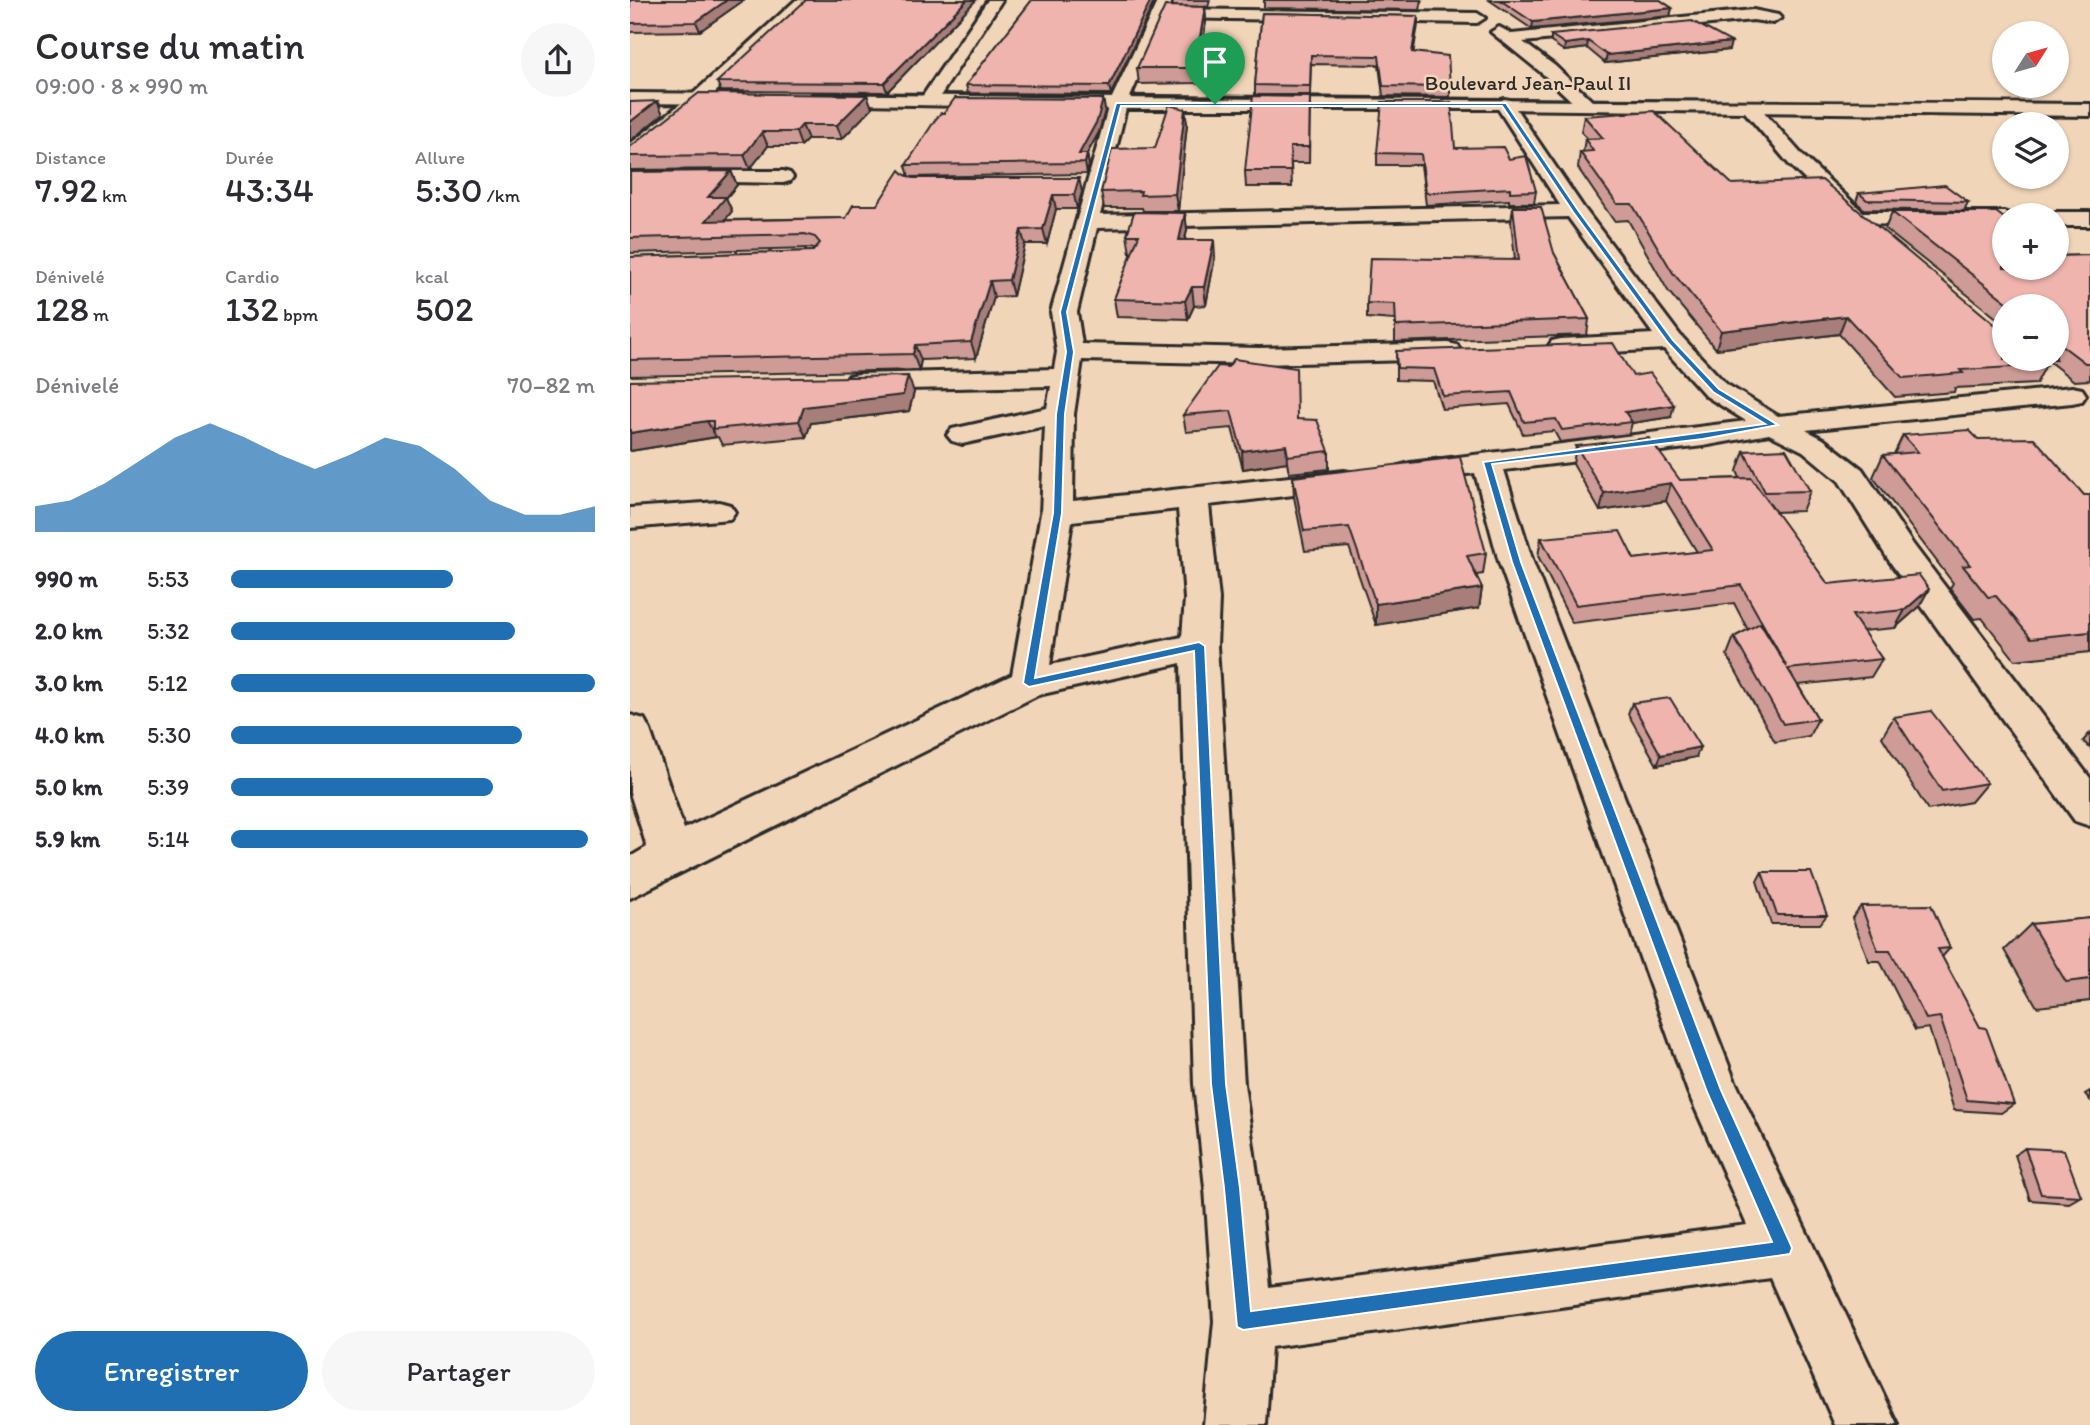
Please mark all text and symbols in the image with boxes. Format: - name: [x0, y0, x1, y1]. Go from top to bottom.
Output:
- north arrow: [1992, 21, 2068, 98]
- map controls: [1992, 21, 2069, 371]
- text: Course du matin: [35, 23, 305, 69]
- button: share: [521, 23, 595, 97]
- pin: [1185, 32, 1245, 104]
- icon: arrive: [1196, 43, 1234, 81]
- street label: Boulevard Jean-Paul II: [1425, 70, 1631, 95]
- text: 09:00 · 8 × 990 m: [35, 72, 208, 100]
- button: layers: [1992, 112, 2069, 189]
- text: Distance: [35, 146, 106, 169]
- text: Durée: [225, 146, 274, 169]
- text: Allure: [415, 146, 465, 169]
- text: 7.92: [35, 169, 98, 211]
- text: 43:34: [225, 169, 314, 211]
- text: 5:30: [415, 169, 483, 211]
- text: km: [98, 184, 127, 207]
- text: /km: [483, 184, 520, 207]
- button: +: [1992, 203, 2069, 280]
- text: Dénivelé: [35, 265, 105, 288]
- text: Cardio: [225, 265, 279, 288]
- text: kcal: [415, 265, 449, 288]
- text: 128: [35, 288, 89, 330]
- text: 132: [225, 288, 279, 330]
- text: 502: [415, 288, 473, 330]
- button: −: [1992, 294, 2069, 371]
- text: m: [89, 303, 109, 326]
- text: bpm: [279, 303, 318, 326]
- text: Dénivelé: [35, 371, 119, 399]
- text: 70–82 m: [507, 371, 595, 399]
- text: 990 m: [35, 565, 98, 593]
- text: 5:53: [147, 565, 189, 593]
- text: 2.0 km: [35, 617, 103, 645]
- text: 5:32: [147, 617, 189, 645]
- text: 3.0 km: [35, 669, 103, 697]
- text: 5:12: [147, 669, 187, 697]
- text: 4.0 km: [35, 721, 104, 749]
- text: 5:30: [147, 721, 191, 749]
- text: 5.0 km: [35, 773, 102, 801]
- text: 5:39: [147, 773, 189, 801]
- text: 5.9 km: [35, 825, 100, 853]
- text: 5:14: [147, 825, 189, 853]
- button: Enregistrer: [35, 1331, 308, 1411]
- button: Partager: [322, 1331, 595, 1411]

